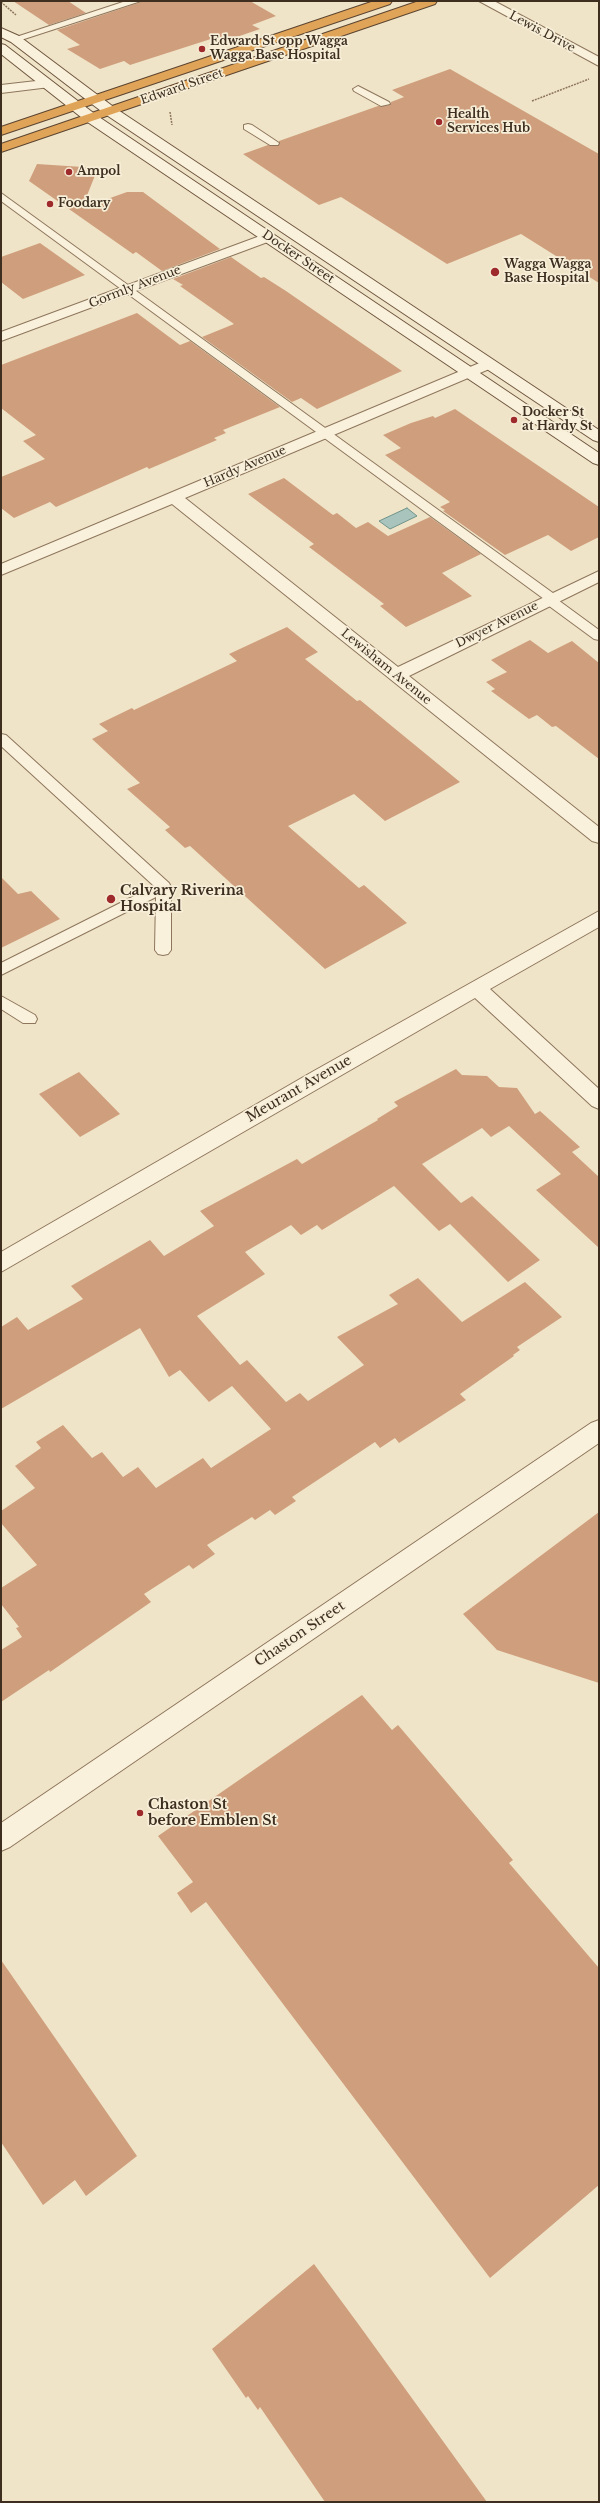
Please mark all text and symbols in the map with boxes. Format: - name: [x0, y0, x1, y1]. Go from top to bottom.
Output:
- street label: Lewis Drive: [506, 9, 578, 55]
- place label: Edward St opp Wagga Wagga Base Hospital: [210, 35, 348, 63]
- marker: Edward St opp Wagga Wagga Base Hospital: [197, 44, 207, 54]
- street label: Edward Street: [139, 66, 225, 108]
- place label: Health Services Hub: [447, 108, 530, 136]
- marker: Health Services Hub: [434, 117, 444, 127]
- place label: Ampol: [77, 165, 121, 179]
- marker: Ampol: [64, 167, 74, 177]
- place label: Foodary: [58, 197, 111, 211]
- marker: Foodary: [45, 199, 55, 209]
- street label: Docker Street: [259, 228, 337, 286]
- place label: Wagga Wagga Base Hospital: [504, 258, 591, 286]
- street label: Gormly Avenue: [87, 263, 183, 311]
- marker: Wagga Wagga Base Hospital: [489, 266, 501, 278]
- place label: Docker St at Hardy St: [522, 406, 592, 434]
- marker: Docker St at Hardy St: [509, 415, 519, 425]
- street label: Hardy Avenue: [202, 443, 288, 491]
- street label: Dwyer Avenue: [453, 599, 541, 651]
- street label: Lewisham Avenue: [338, 626, 434, 708]
- place label: Calvary Riverina Hospital: [120, 883, 244, 916]
- marker: Calvary Riverina Hospital: [105, 893, 117, 905]
- street label: Meurant Avenue: [243, 1052, 355, 1126]
- street label: Chaston Street: [252, 1598, 348, 1670]
- place label: Chaston St before Emblen St: [148, 1797, 277, 1830]
- marker: Chaston St before Emblen St: [135, 1808, 145, 1818]

